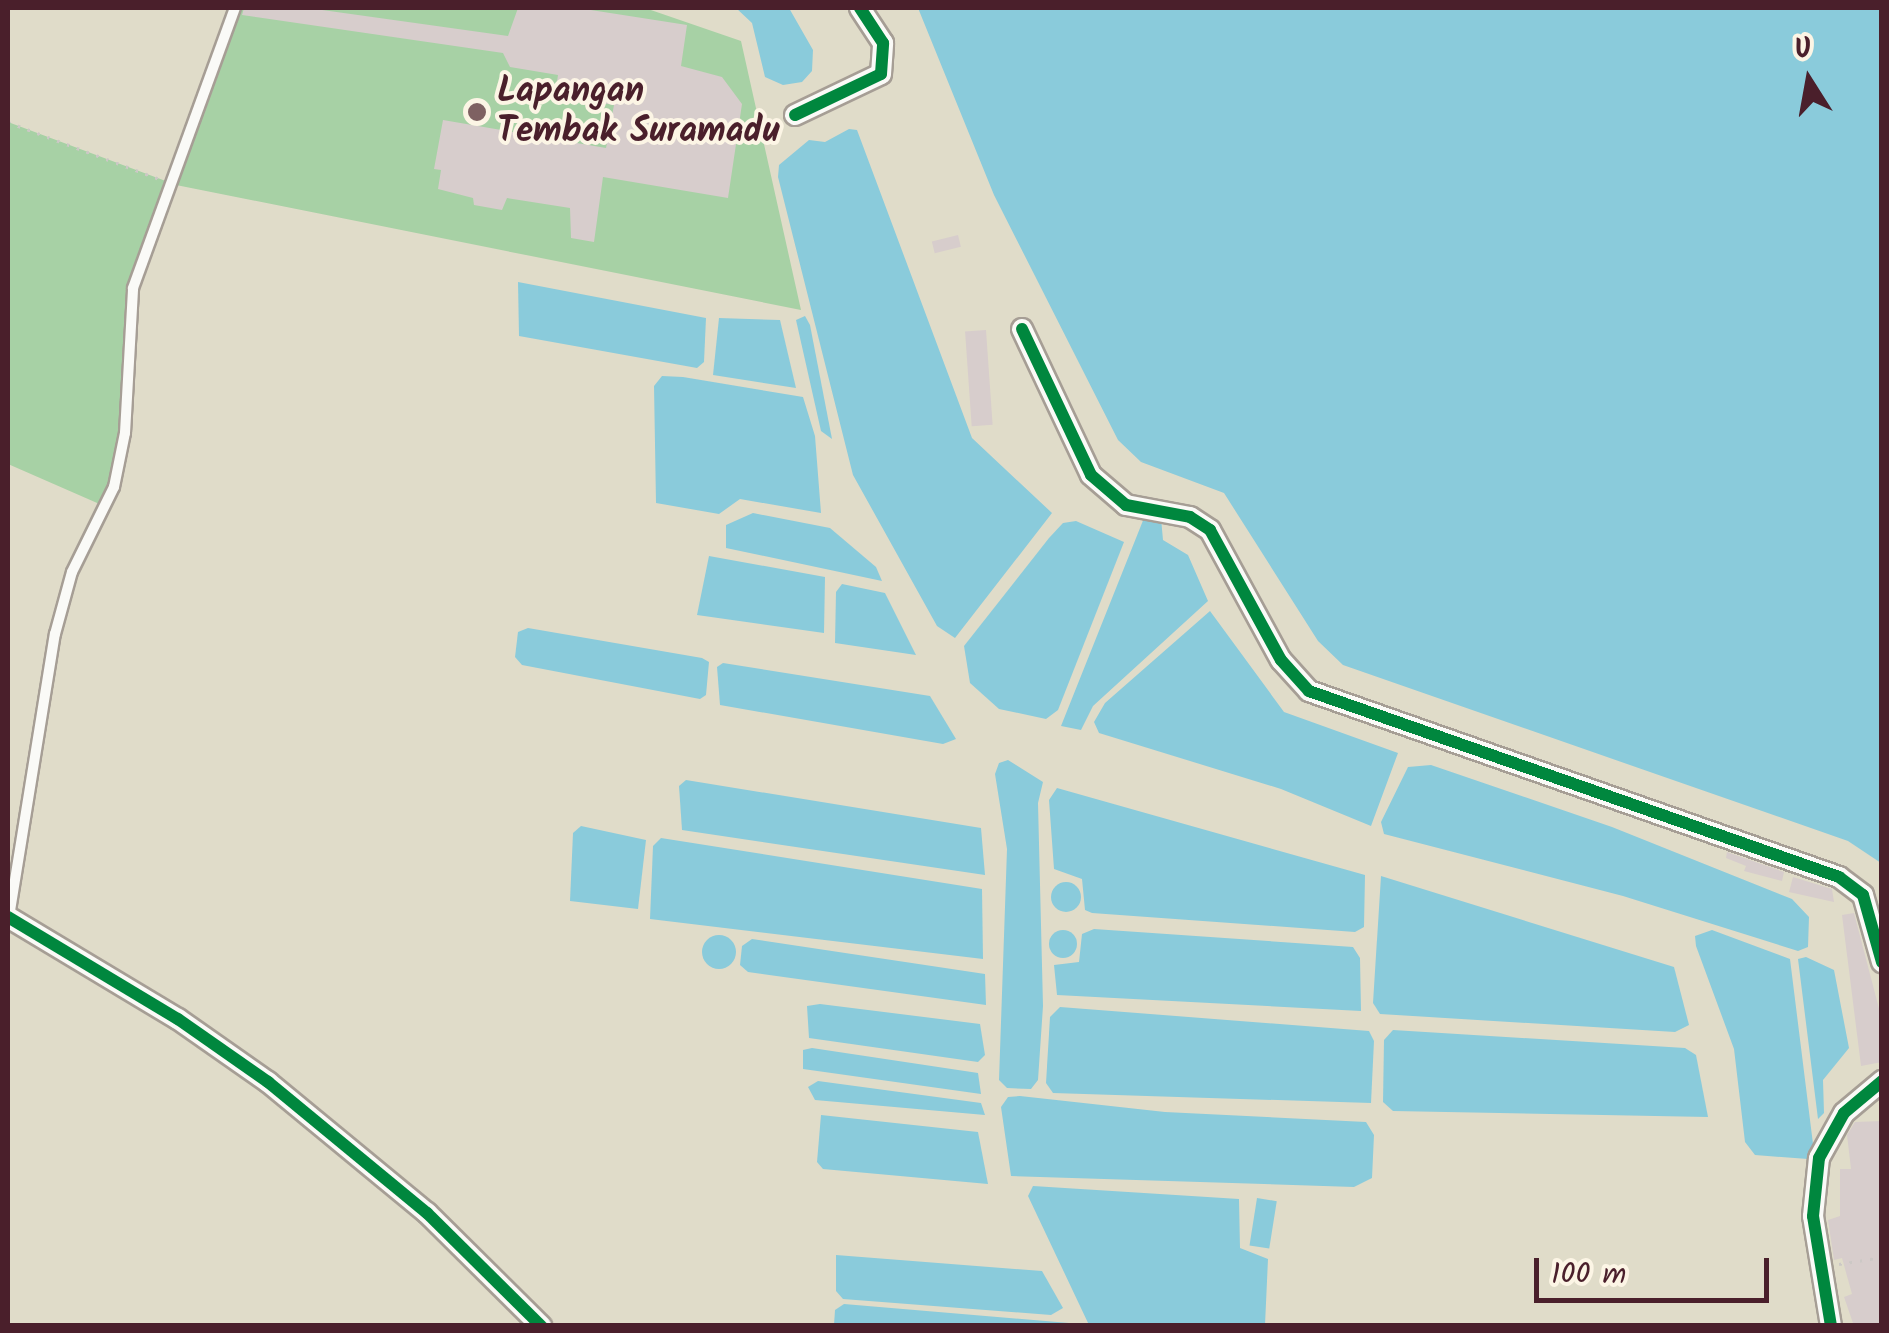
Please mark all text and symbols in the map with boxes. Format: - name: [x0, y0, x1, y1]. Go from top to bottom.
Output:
- text: U: [1791, 26, 1816, 74]
- north arrow: [1759, 30, 1859, 130]
- place label: Lapangan Tembak Suramadu: [497, 71, 779, 153]
- marker: Lapangan Tembak Suramadu: [466, 101, 488, 123]
- scale bar: [1539, 1238, 1774, 1300]
- text: 100 m: [1551, 1251, 1626, 1299]

